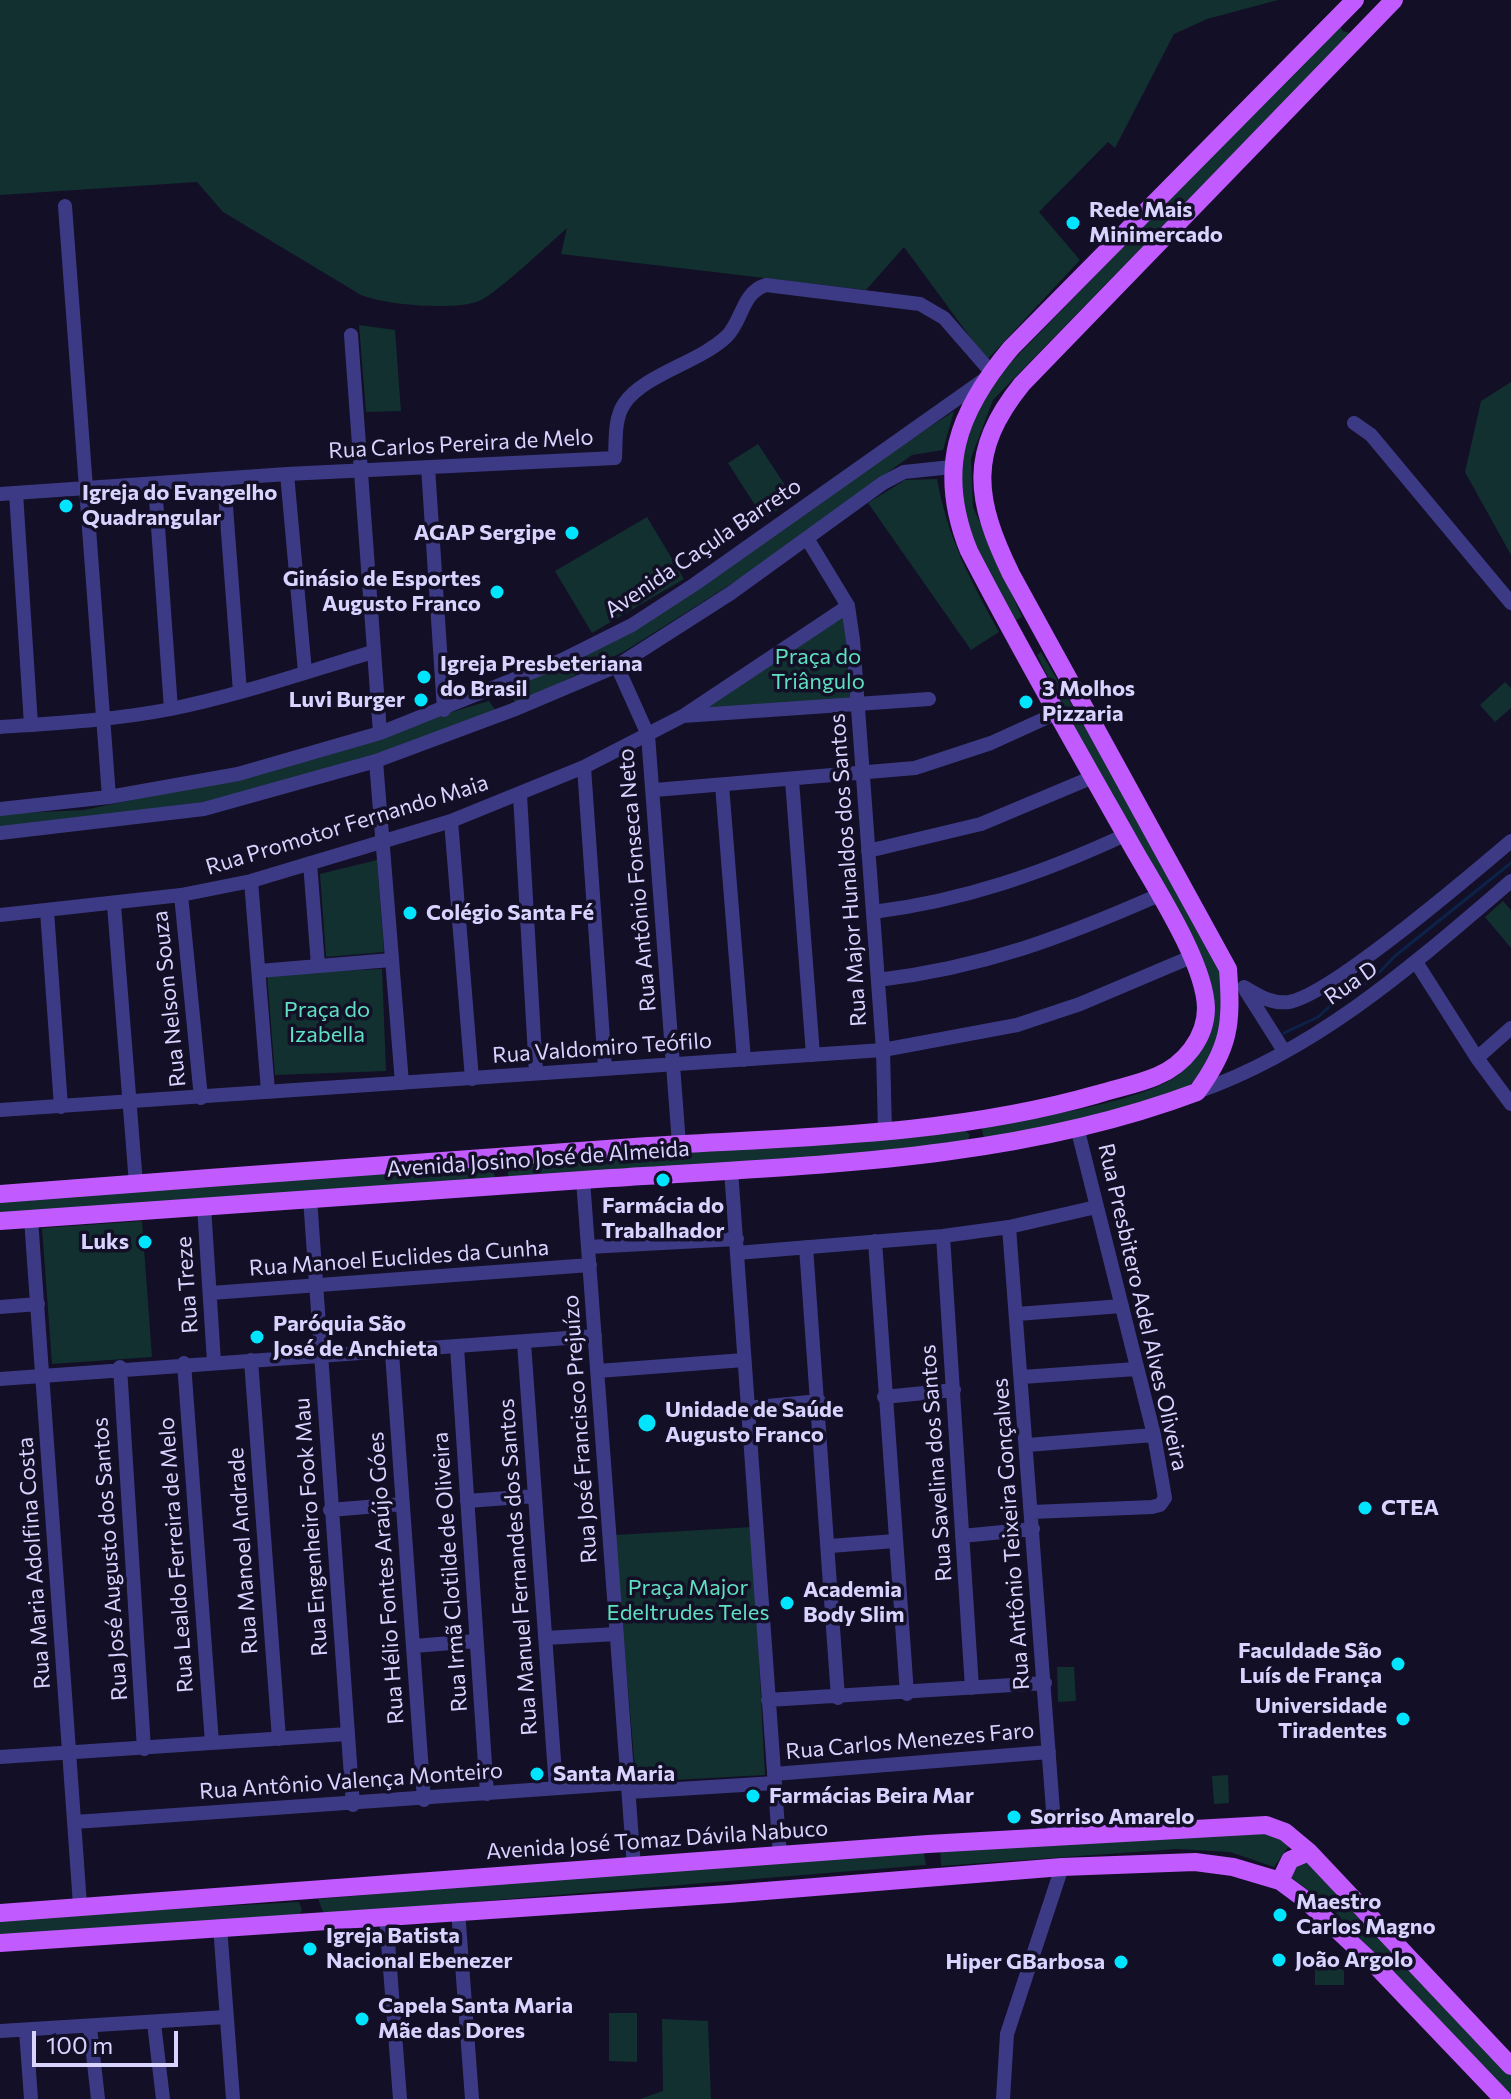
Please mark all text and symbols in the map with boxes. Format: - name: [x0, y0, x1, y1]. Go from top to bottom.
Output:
- place label: Rede Mais Minimercado: [1089, 197, 1223, 248]
- marker: Rede Mais Minimercado: [1064, 214, 1082, 232]
- street label: Rua Carlos Pereira de Melo: [328, 424, 594, 464]
- street label: Avenida Caçula Barreto: [600, 472, 806, 624]
- place label: Igreja do Evangelho Quadrangular: [82, 480, 277, 532]
- marker: Igreja do Evangelho Quadrangular: [57, 497, 75, 515]
- place label: AGAP Sergipe: [414, 520, 556, 546]
- marker: AGAP Sergipe: [563, 524, 581, 542]
- place label: Ginásio de Esportes Augusto Franco: [283, 566, 481, 618]
- marker: Ginásio de Esportes Augusto Franco: [488, 583, 506, 601]
- park label: Praça do Triângulo: [771, 644, 865, 696]
- place label: Igreja Presbeteriana do Brasil: [440, 651, 643, 702]
- marker: Igreja Presbeteriana do Brasil: [415, 668, 433, 686]
- place label: 3 Molhos Pizzaria: [1042, 676, 1135, 728]
- place label: Luvi Burger: [289, 687, 405, 713]
- marker: Luvi Burger: [412, 691, 430, 709]
- marker: 3 Molhos Pizzaria: [1017, 693, 1035, 711]
- street label: Rua Major Hunaldos dos Santos: [824, 713, 872, 1027]
- street label: Rua Antônio Fonseca Neto: [612, 747, 662, 1013]
- street label: Rua Promotor Fernando Maia: [203, 769, 491, 881]
- place label: Colégio Santa Fé: [426, 900, 594, 926]
- marker: Colégio Santa Fé: [401, 904, 419, 922]
- street label: Rua Nelson Souza: [147, 910, 191, 1088]
- street label: Rua D: [1319, 955, 1383, 1011]
- park label: Praça do Izabella: [284, 997, 370, 1048]
- street label: Rua Valdomiro Teófilo: [491, 1027, 713, 1069]
- street label: Avenida Josino José de Almeida: [386, 1135, 690, 1183]
- street label: Rua Presbitero Adel Alves Oliveira: [1092, 1141, 1194, 1473]
- marker: Farmácia do Trabalhador: [654, 1171, 672, 1189]
- place label: Farmácia do Trabalhador: [601, 1193, 725, 1244]
- place label: Luks: [81, 1229, 129, 1255]
- marker: Luks: [136, 1233, 154, 1251]
- street label: Rua Manoel Euclides da Cunha: [248, 1234, 550, 1282]
- street label: Rua Treze: [170, 1235, 204, 1335]
- street label: Rua José Francisco Prejuízo: [557, 1294, 603, 1564]
- place label: Paróquia São José de Anchieta: [273, 1311, 438, 1362]
- marker: Paróquia São José de Anchieta: [248, 1328, 266, 1346]
- street label: Rua Savelina dos Santos: [915, 1344, 957, 1582]
- street label: Rua Antônio Teixeira Gonçalves: [987, 1377, 1035, 1691]
- street label: Rua Engenheiro Fook Mau: [289, 1397, 333, 1657]
- place label: Unidade de Saúde Augusto Franco: [665, 1397, 843, 1448]
- street label: Rua Manuel Fernandes dos Santos: [493, 1398, 543, 1736]
- marker: Unidade de Saúde Augusto Franco: [636, 1412, 658, 1434]
- street label: Rua José Augusto dos Santos: [87, 1416, 133, 1702]
- street label: Rua Lealdo Ferreira de Melo: [153, 1416, 199, 1694]
- street label: Rua Hélio Fontes Araújo Góes: [363, 1431, 409, 1725]
- street label: Rua Irmã Clotilde de Oliveira: [427, 1431, 473, 1713]
- street label: Rua Maria Adolfina Costa: [12, 1436, 56, 1690]
- street label: Rua Manoel Andrade: [223, 1447, 263, 1655]
- place label: CTEA: [1381, 1495, 1439, 1521]
- marker: CTEA: [1356, 1499, 1374, 1517]
- park label: Praça Major Edeltrudes Teles: [607, 1575, 769, 1626]
- place label: Academia Body Slim: [803, 1577, 904, 1628]
- marker: Academia Body Slim: [778, 1594, 796, 1612]
- place label: Faculdade São Luís de França: [1238, 1638, 1382, 1690]
- marker: Faculdade São Luís de França: [1389, 1655, 1407, 1673]
- place label: Universidade Tiradentes: [1255, 1693, 1387, 1744]
- marker: Universidade Tiradentes: [1394, 1710, 1412, 1728]
- street label: Rua Carlos Menezes Faro: [785, 1717, 1035, 1765]
- street label: Rua Antônio Valença Monteiro: [198, 1757, 504, 1805]
- place label: Santa Maria: [553, 1761, 675, 1787]
- marker: Santa Maria: [528, 1765, 546, 1783]
- place label: Farmácias Beira Mar: [769, 1783, 974, 1809]
- marker: Farmácias Beira Mar: [744, 1787, 762, 1805]
- place label: Sorriso Amarelo: [1030, 1804, 1194, 1830]
- marker: Sorriso Amarelo: [1005, 1808, 1023, 1826]
- street label: Avenida José Tomaz Dávila Nabuco: [485, 1815, 829, 1865]
- place label: Maestro Carlos Magno: [1296, 1889, 1436, 1940]
- marker: Maestro Carlos Magno: [1271, 1906, 1289, 1924]
- place label: Igreja Batista Nacional Ebenezer: [326, 1923, 513, 1974]
- marker: Igreja Batista Nacional Ebenezer: [301, 1940, 319, 1958]
- place label: João Argolo: [1295, 1947, 1413, 1973]
- place label: Hiper GBarbosa: [945, 1949, 1105, 1975]
- marker: João Argolo: [1270, 1951, 1288, 1969]
- marker: Hiper GBarbosa: [1112, 1953, 1130, 1971]
- place label: Capela Santa Maria Mãe das Dores: [378, 1993, 573, 2044]
- marker: Capela Santa Maria Mãe das Dores: [353, 2010, 371, 2028]
- scale bar: [36, 2015, 182, 2065]
- text: 100 m: [46, 2030, 113, 2059]

